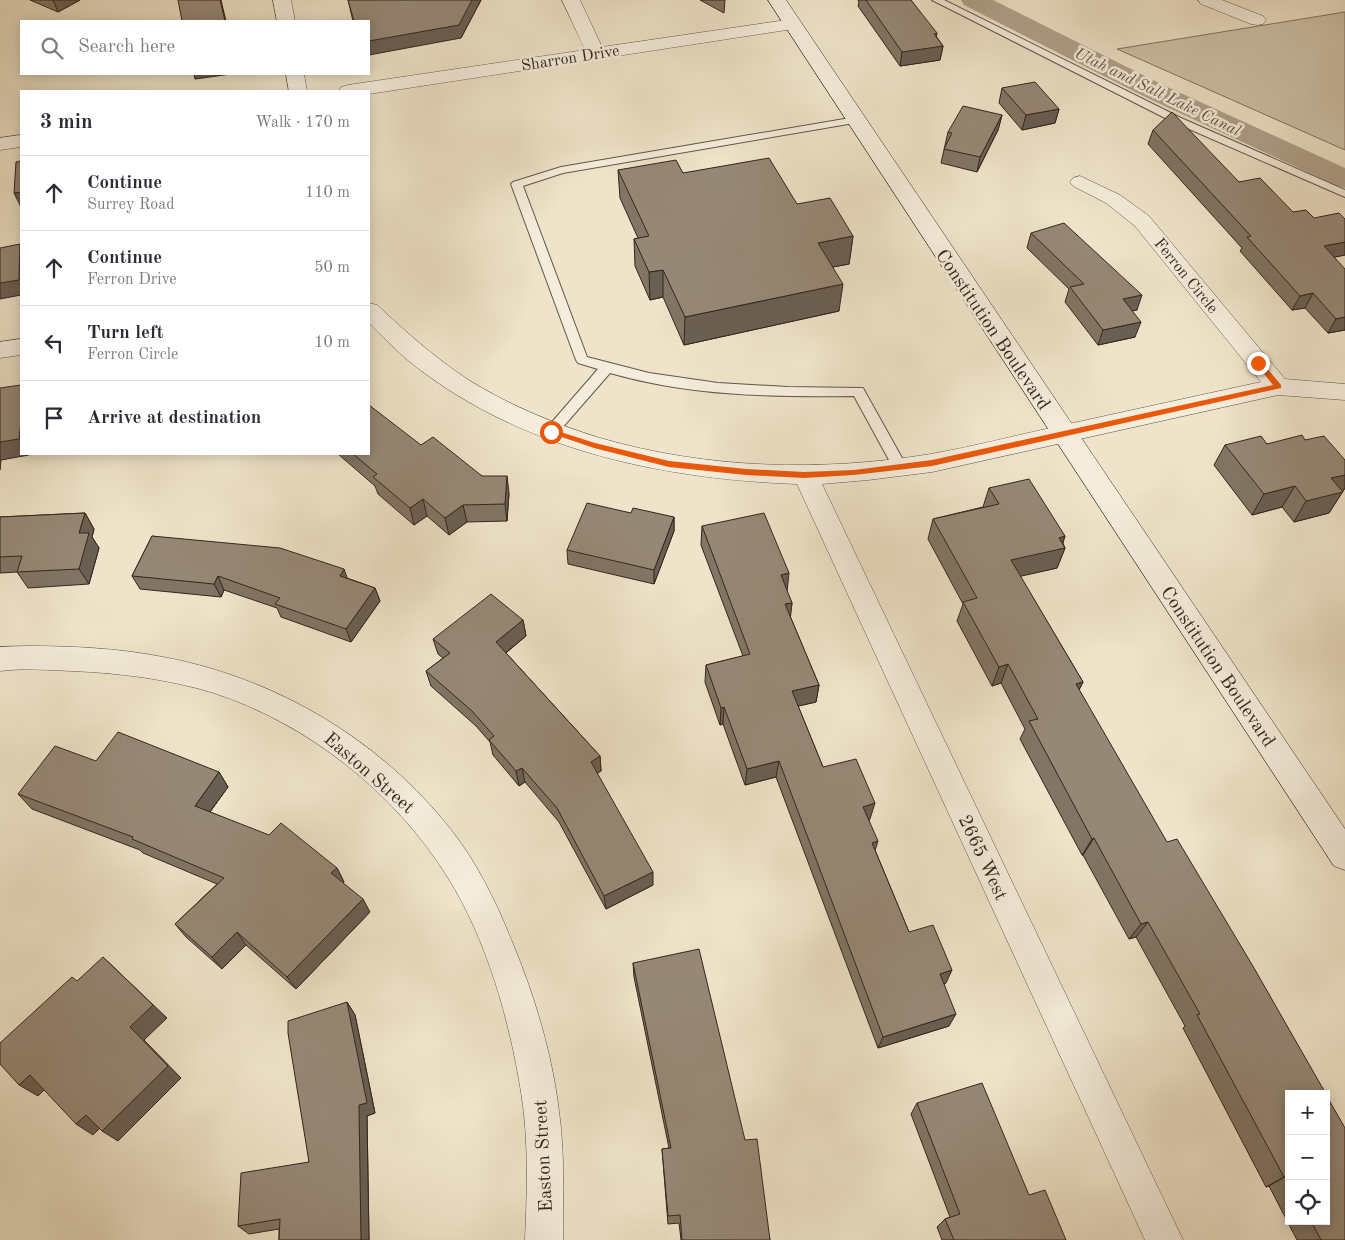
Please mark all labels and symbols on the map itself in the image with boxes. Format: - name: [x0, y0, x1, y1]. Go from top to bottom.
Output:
- street label: Sharron Drive: [520, 43, 621, 75]
- water label: Utah and Salt Lake Canal: [1072, 46, 1243, 140]
- street label: Ferron Circle: [1150, 236, 1220, 317]
- street label: Constitution Boulevard: [931, 247, 1053, 414]
- route end: [1247, 352, 1270, 375]
- route start: [540, 421, 563, 444]
- street label: Constitution Boulevard: [1156, 584, 1278, 751]
- street label: Easton Street: [320, 730, 417, 818]
- street label: 2665 West: [954, 813, 1010, 904]
- street label: Easton Street: [532, 1099, 557, 1213]

